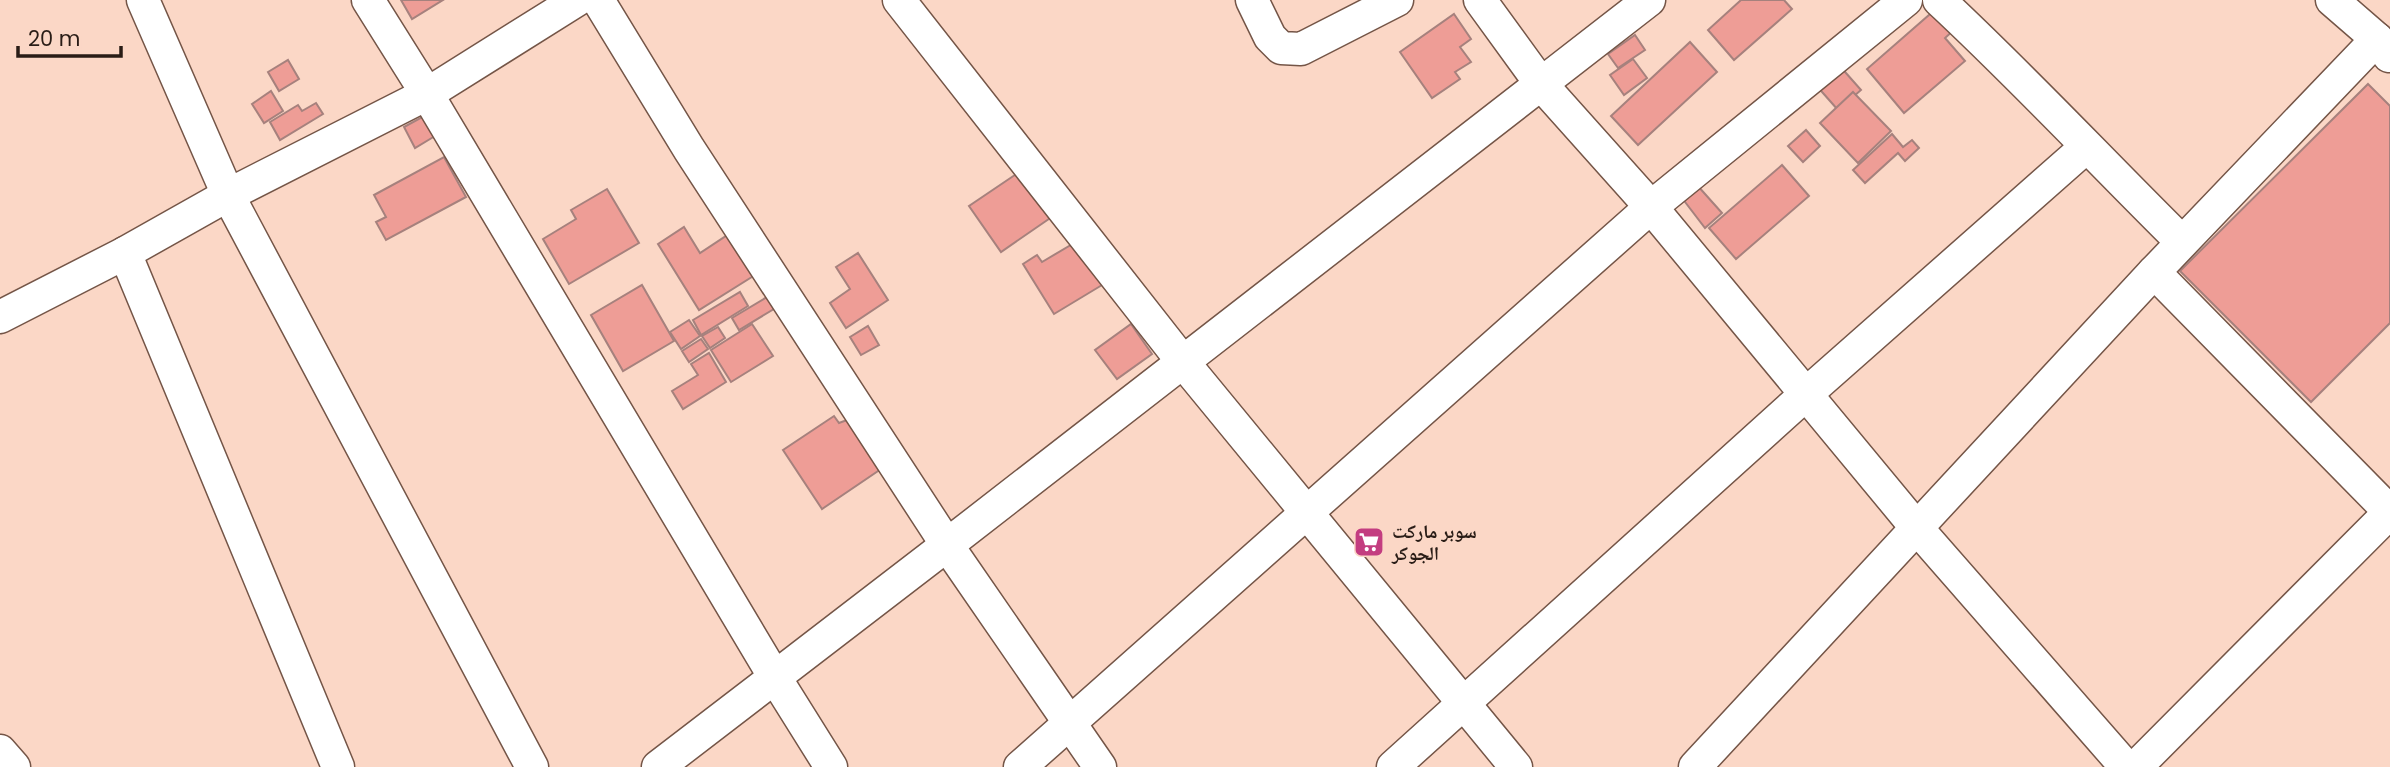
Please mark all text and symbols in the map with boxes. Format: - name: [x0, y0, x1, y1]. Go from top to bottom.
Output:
- scale bar: [18, 14, 121, 58]
- text: 20 m: [28, 24, 81, 53]
- place label: سوبر ماركت الجوكر: [1391, 518, 1477, 567]
- supermarket icon: سوبر ماركت الجوكر: [1352, 525, 1386, 559]

